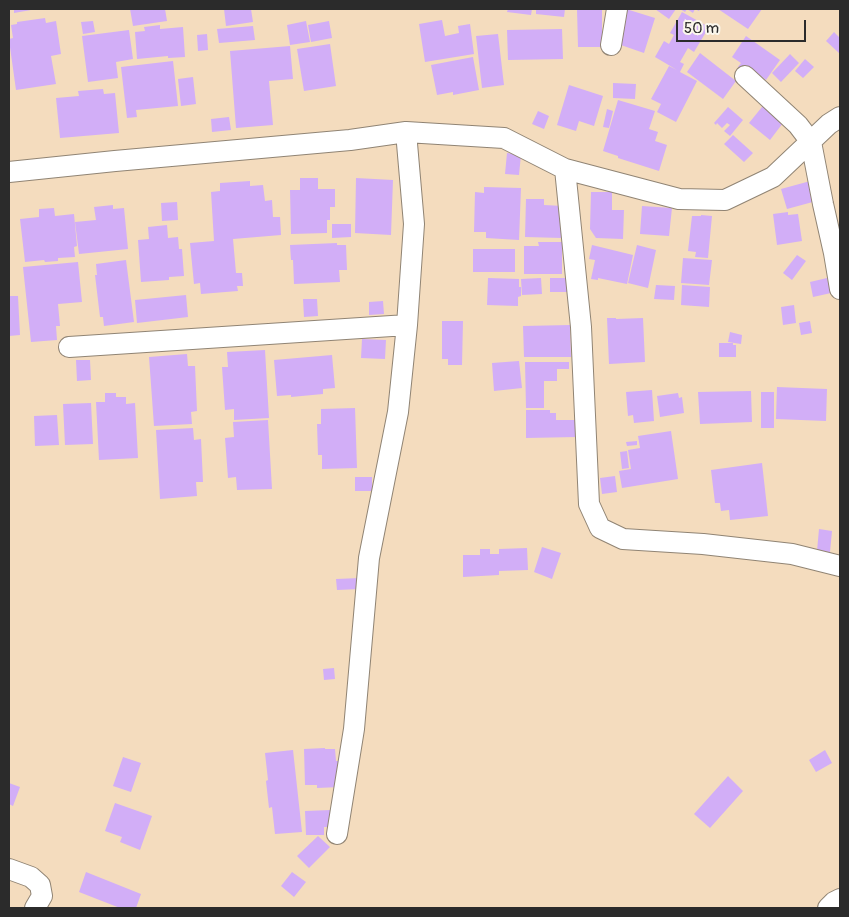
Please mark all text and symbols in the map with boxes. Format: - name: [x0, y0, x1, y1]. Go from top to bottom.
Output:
- scale bar: [679, 10, 809, 42]
- text: 50 m: [684, 19, 719, 38]

